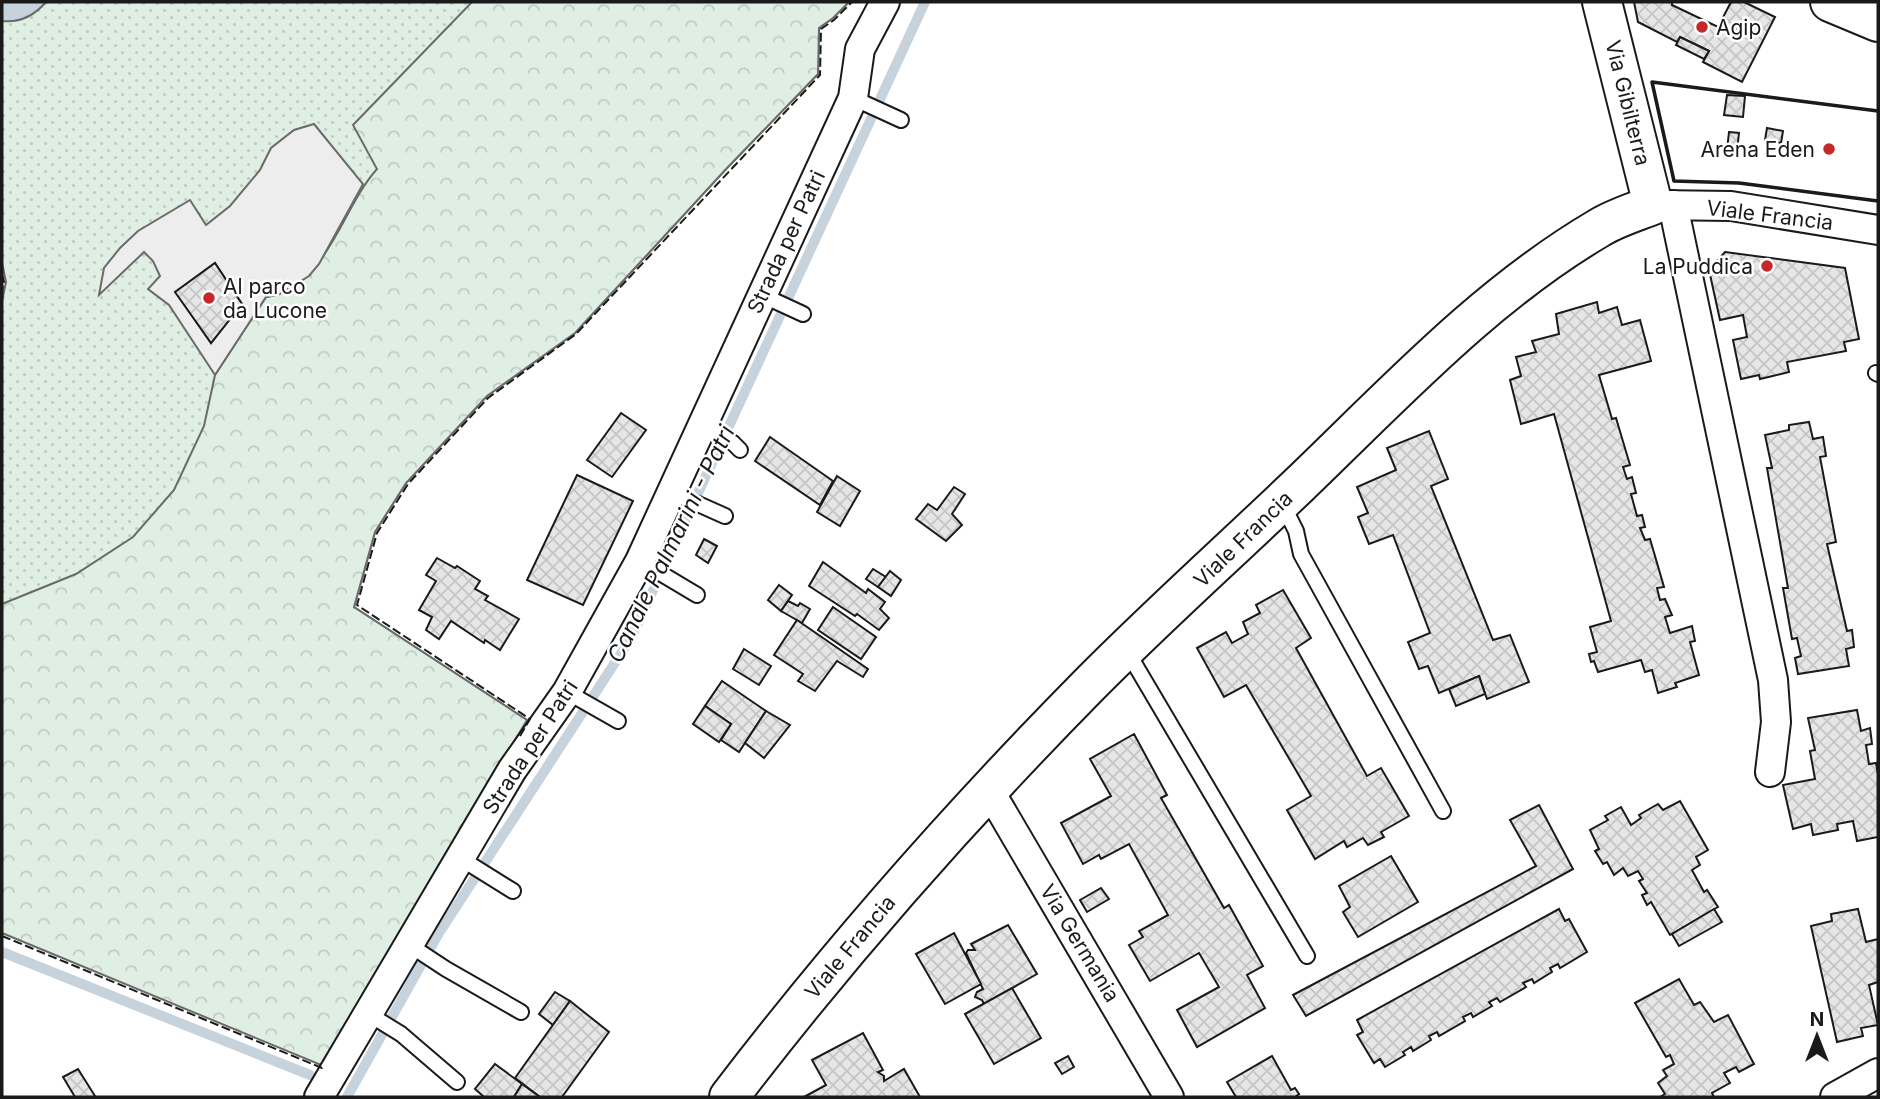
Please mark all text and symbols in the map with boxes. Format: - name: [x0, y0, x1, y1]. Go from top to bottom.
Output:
- place label: Agip: [1716, 15, 1761, 40]
- marker: Agip: [1694, 19, 1710, 35]
- street label: Via Gibilterra: [1600, 38, 1656, 168]
- place label: Arena Eden: [1700, 137, 1815, 162]
- marker: Arena Eden: [1821, 141, 1837, 157]
- street label: Strada per Patri: [742, 167, 830, 317]
- street label: Viale Francia: [1705, 195, 1835, 235]
- place label: La Puddica: [1643, 254, 1753, 279]
- marker: La Puddica: [1759, 258, 1775, 274]
- place label: Al parco da Lucone: [223, 274, 327, 323]
- marker: Al parco da Lucone: [201, 290, 217, 306]
- water label: Canale Palmarini - Patri: [601, 420, 741, 667]
- street label: Viale Francia: [1189, 486, 1297, 592]
- street label: Strada per Patri: [477, 675, 583, 819]
- street label: Via Germania: [1035, 880, 1125, 1006]
- street label: Viale Francia: [799, 890, 901, 1004]
- north arrow: [1782, 1001, 1852, 1071]
- text: N: [1810, 1008, 1824, 1031]

